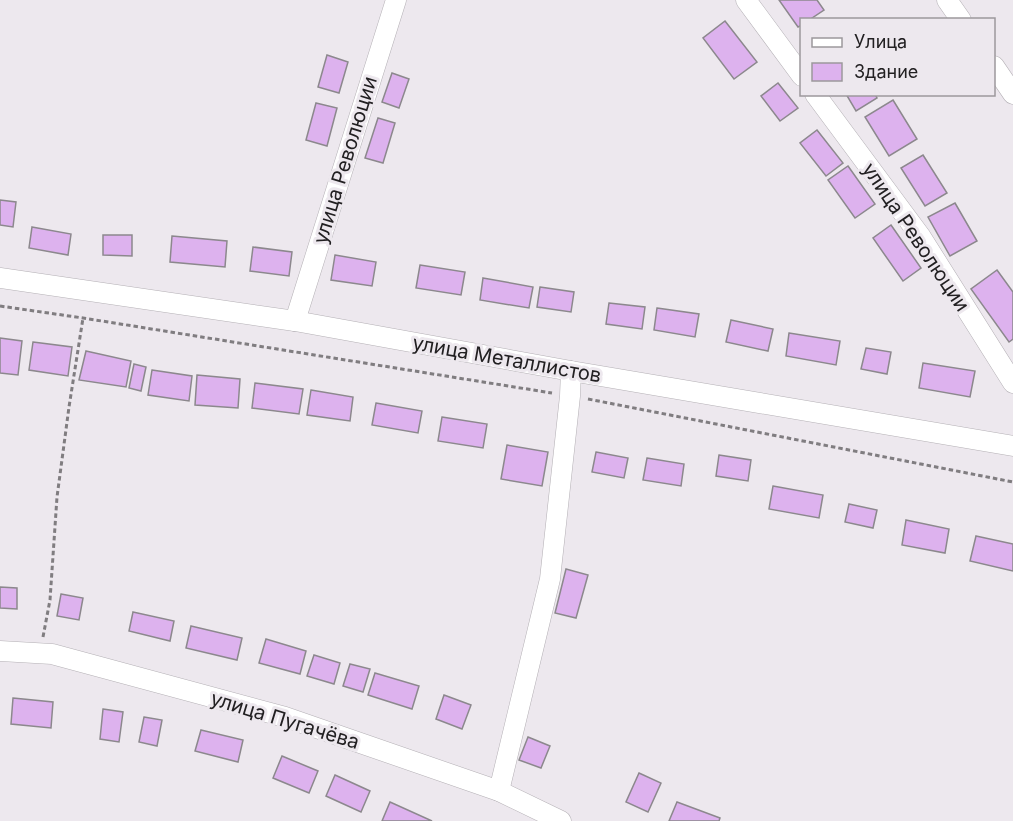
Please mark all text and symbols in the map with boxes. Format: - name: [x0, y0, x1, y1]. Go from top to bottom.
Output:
- legend: [800, 18, 995, 96]
- text: Улица: [854, 31, 907, 52]
- text: Здание: [854, 61, 918, 82]
- street label: улица Революции: [308, 73, 382, 247]
- street label: улица Революции: [857, 158, 975, 316]
- street label: улица Металлистов: [411, 331, 603, 387]
- street label: улица Пугачёва: [208, 686, 362, 754]

